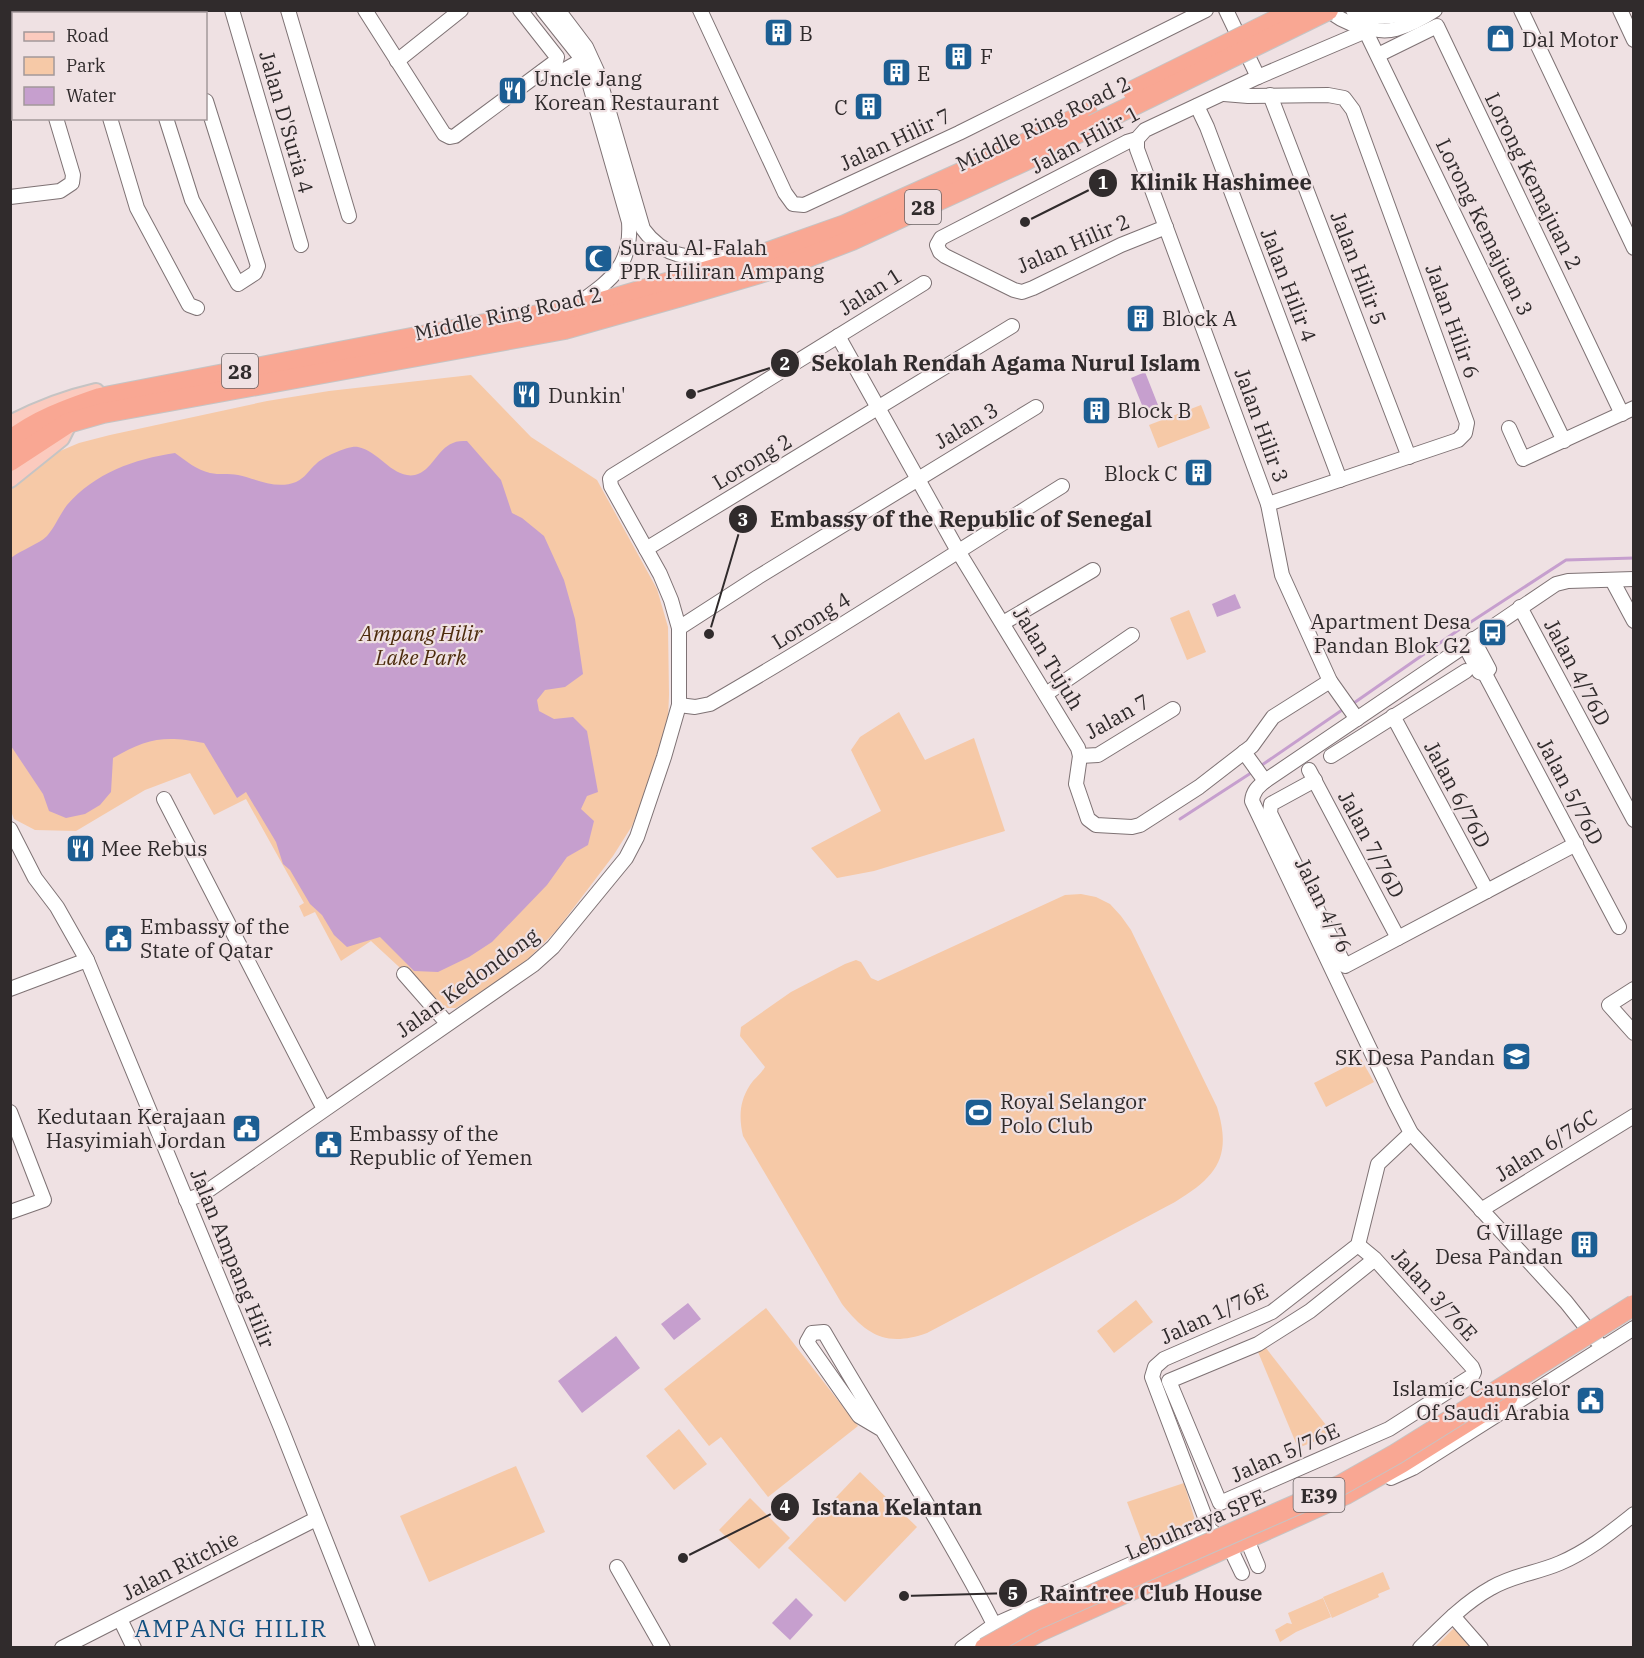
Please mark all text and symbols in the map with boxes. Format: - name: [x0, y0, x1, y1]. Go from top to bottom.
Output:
- legend: [12, 12, 207, 120]
- building icon: B: [762, 17, 794, 49]
- place label: B: [799, 19, 813, 47]
- shop icon: Dal Motor: [1485, 23, 1517, 55]
- text: Road: [66, 24, 109, 47]
- place label: Dal Motor: [1522, 25, 1619, 53]
- building icon: F: [943, 40, 975, 72]
- place label: F: [980, 42, 993, 70]
- street label: Jalan D'Suria 4: [253, 48, 321, 196]
- text: Park: [66, 54, 106, 77]
- building icon: E: [880, 57, 912, 89]
- place label: E: [917, 59, 930, 87]
- place label: Uncle Jang Korean Restaurant: [534, 64, 719, 116]
- street label: Middle Ring Road 2: [951, 69, 1135, 177]
- restaurant icon: Uncle Jang Korean Restaurant: [497, 74, 529, 106]
- text: Water: [66, 84, 116, 107]
- street label: Lorong Kemajuan 2: [1479, 88, 1589, 274]
- building icon: C: [853, 91, 885, 123]
- place label: C: [834, 93, 848, 121]
- street label: Jalan Hilir 1: [1026, 99, 1144, 179]
- street label: Jalan Hilir 7: [835, 101, 955, 177]
- street label: Lorong Kemajuan 3: [1430, 134, 1540, 320]
- callout: Klinik Hashimee: [1088, 163, 1324, 203]
- text: Klinik Hashimee: [1130, 167, 1312, 196]
- text: 1: [1098, 171, 1109, 194]
- road number: 28: [905, 190, 941, 224]
- street label: Jalan Hilir 2: [1012, 207, 1134, 279]
- street label: Jalan Hilir 5: [1324, 207, 1394, 329]
- street label: Jalan Hilir 4: [1254, 224, 1324, 346]
- place label: Surau Al-Falah PPR Hiliran Ampang: [620, 233, 825, 285]
- mosque icon: Surau Al-Falah PPR Hiliran Ampang: [583, 243, 615, 275]
- street label: Jalan Hilir 6: [1419, 260, 1487, 382]
- street label: Jalan 1: [833, 261, 907, 321]
- street label: Middle Ring Road 2: [412, 279, 604, 347]
- building icon: Block A: [1125, 302, 1157, 334]
- place label: Block A: [1162, 304, 1237, 332]
- callout: Sekolah Rendah Agama Nurul Islam: [770, 343, 1213, 383]
- text: Sekolah Rendah Agama Nurul Islam: [811, 348, 1201, 377]
- text: 2: [780, 352, 790, 375]
- road number: 28: [222, 354, 258, 388]
- street label: Jalan Hilir 3: [1228, 364, 1296, 486]
- restaurant icon: Dunkin': [511, 379, 543, 411]
- place label: Dunkin': [548, 381, 626, 409]
- building icon: Block B: [1080, 394, 1112, 426]
- street label: Jalan 3: [929, 395, 1003, 455]
- place label: Block B: [1117, 396, 1191, 424]
- street label: Lorong 2: [707, 426, 797, 496]
- building icon: Block C: [1183, 457, 1215, 489]
- place label: Block C: [1104, 459, 1178, 487]
- callout: Embassy of the Republic of Senegal: [728, 499, 1165, 539]
- text: Embassy of the Republic of Senegal: [770, 504, 1152, 533]
- text: 3: [738, 508, 748, 531]
- street label: Lorong 4: [766, 585, 856, 655]
- street label: Jalan Tujuh: [1007, 601, 1091, 715]
- place label: Apartment Desa Pandan Blok G2: [1311, 607, 1471, 659]
- street label: Jalan 4/76D: [1538, 614, 1618, 730]
- bus stop icon: Apartment Desa Pandan Blok G2: [1476, 617, 1508, 649]
- park label: Ampang Hilir Lake Park: [358, 619, 483, 671]
- street label: Jalan 7: [1080, 687, 1154, 745]
- street label: Jalan 5/76D: [1531, 733, 1611, 849]
- street label: Jalan 6/76D: [1418, 736, 1498, 852]
- street label: Jalan 7/76D: [1332, 786, 1412, 902]
- restaurant icon: Mee Rebus: [64, 832, 96, 864]
- place label: Mee Rebus: [101, 834, 208, 862]
- street label: Jalan 4/76: [1289, 853, 1359, 957]
- place label: Embassy of the State of Qatar: [140, 912, 290, 964]
- street label: Jalan Kedondong: [390, 920, 545, 1043]
- public building icon: Embassy of the State of Qatar: [103, 922, 135, 954]
- school or university icon: SK Desa Pandan: [1500, 1041, 1532, 1073]
- place label: SK Desa Pandan: [1335, 1043, 1495, 1071]
- place label: Royal Selangor Polo Club: [1000, 1087, 1147, 1139]
- sports icon: Royal Selangor Polo Club: [963, 1097, 995, 1129]
- place label: Kedutaan Kerajaan Hasyimiah Jordan: [37, 1102, 226, 1154]
- street label: Jalan 6/76C: [1489, 1102, 1603, 1188]
- public building icon: Kedutaan Kerajaan Hasyimiah Jordan: [231, 1112, 263, 1144]
- place label: Embassy of the Republic of Yemen: [349, 1119, 533, 1171]
- public building icon: Embassy of the Republic of Yemen: [312, 1129, 344, 1161]
- street label: Jalan Ampang Hilir: [184, 1164, 282, 1352]
- place label: G Village Desa Pandan: [1435, 1218, 1563, 1270]
- building icon: G Village Desa Pandan: [1568, 1228, 1600, 1260]
- street label: Jalan 3/76E: [1386, 1242, 1484, 1346]
- street label: Jalan 1/76E: [1156, 1276, 1272, 1350]
- place label: Islamic Caunselor Of Saudi Arabia: [1392, 1374, 1571, 1426]
- public building icon: Islamic Caunselor Of Saudi Arabia: [1575, 1384, 1607, 1416]
- street label: Jalan 5/76E: [1226, 1416, 1344, 1488]
- road number: E39: [1294, 1478, 1344, 1512]
- street label: Lebuhraya SPE: [1121, 1482, 1269, 1566]
- callout: Istana Kelantan: [770, 1487, 995, 1527]
- text: Istana Kelantan: [812, 1492, 982, 1521]
- text: 4: [780, 1495, 791, 1518]
- street label: Jalan Ritchie: [117, 1524, 243, 1606]
- callout: Raintree Club House: [998, 1573, 1275, 1613]
- text: Raintree Club House: [1039, 1578, 1263, 1607]
- text: 5: [1008, 1582, 1018, 1605]
- district label: AMPANG HILIR: [134, 1612, 328, 1644]

